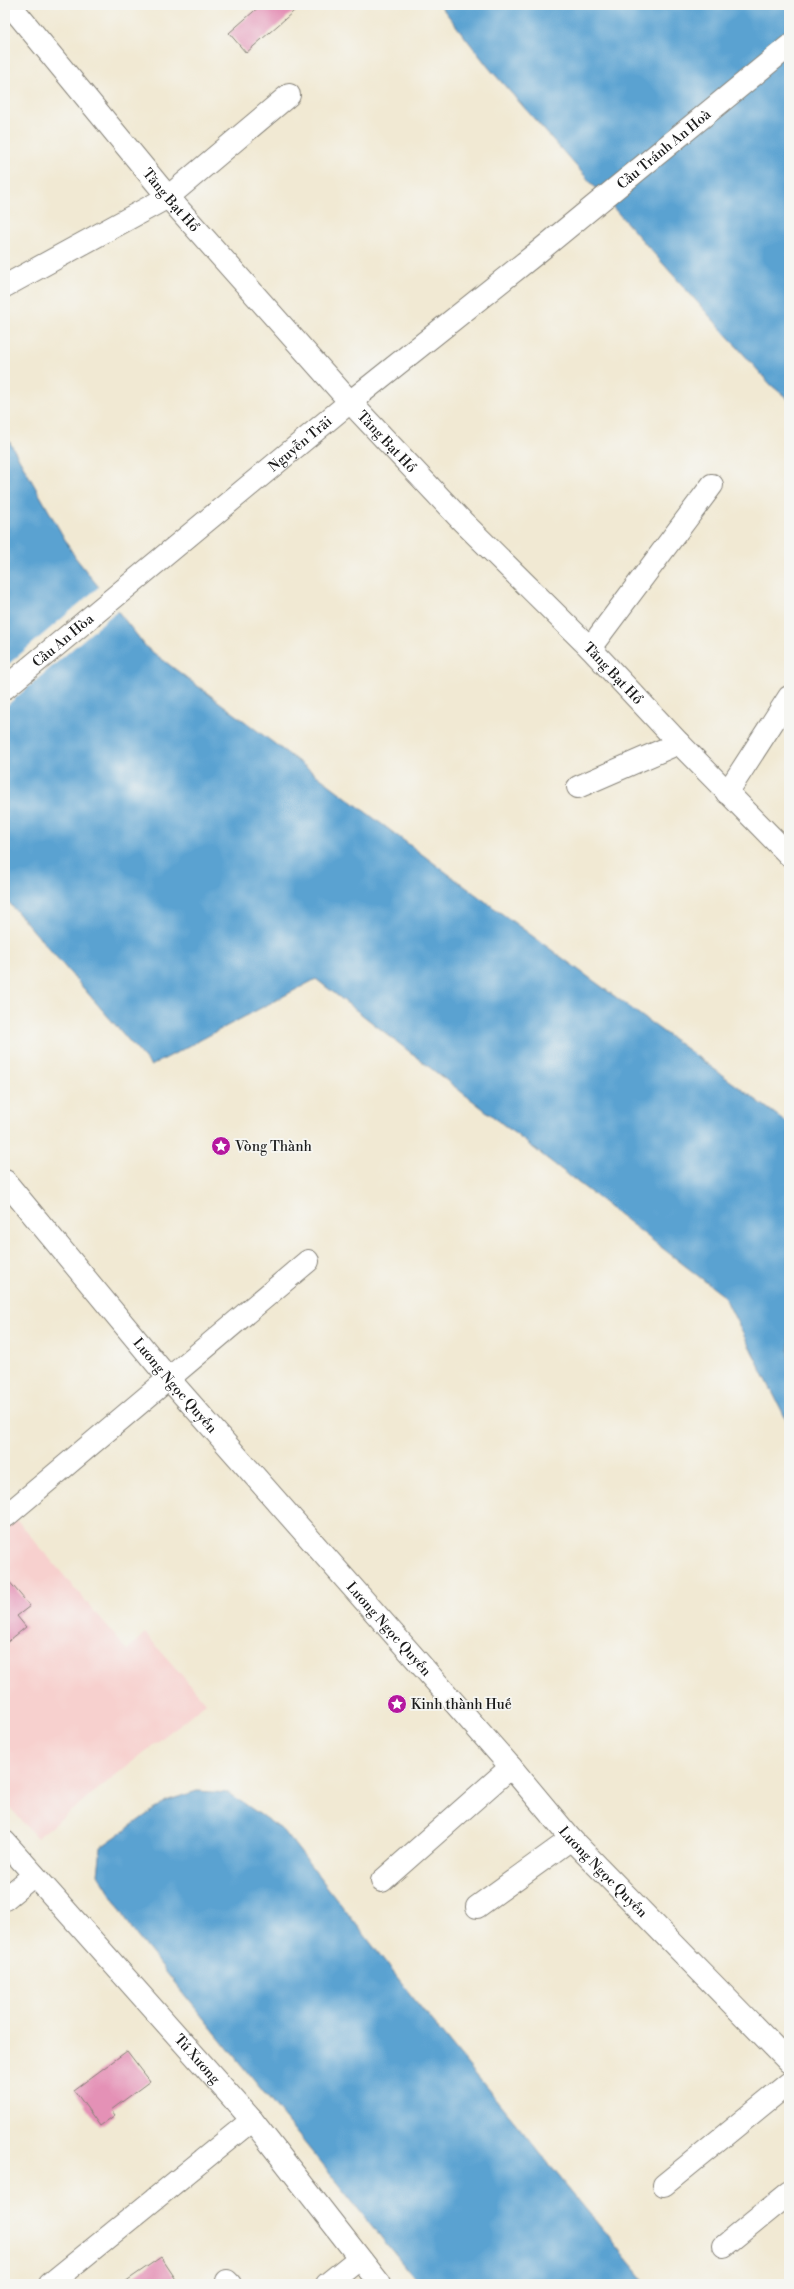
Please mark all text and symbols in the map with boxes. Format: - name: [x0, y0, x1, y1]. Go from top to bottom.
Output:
- street label: Cầu Tránh An Hoà: [613, 105, 716, 194]
- street label: Tăng Bạt Hổ: [138, 165, 203, 236]
- street label: Tăng Bạt Hổ: [353, 407, 420, 477]
- street label: Nguyễn Trãi: [265, 412, 336, 476]
- street label: Cầu An Hòa: [29, 610, 99, 672]
- street label: Tăng Bạt Hổ: [580, 639, 646, 709]
- place icon: Vòng Thành: [210, 1135, 232, 1157]
- place label: Vòng Thành: [234, 1138, 312, 1156]
- street label: Lương Ngọc Quyến: [129, 1334, 221, 1438]
- street label: Lương Ngọc Quyến: [342, 1578, 435, 1681]
- place icon: Kinh thành Huế: [386, 1693, 408, 1715]
- place label: Kinh thành Huế: [411, 1696, 512, 1714]
- street label: Lương Ngọc Quyến: [554, 1823, 651, 1922]
- street label: Tú Xương: [170, 2031, 224, 2089]

